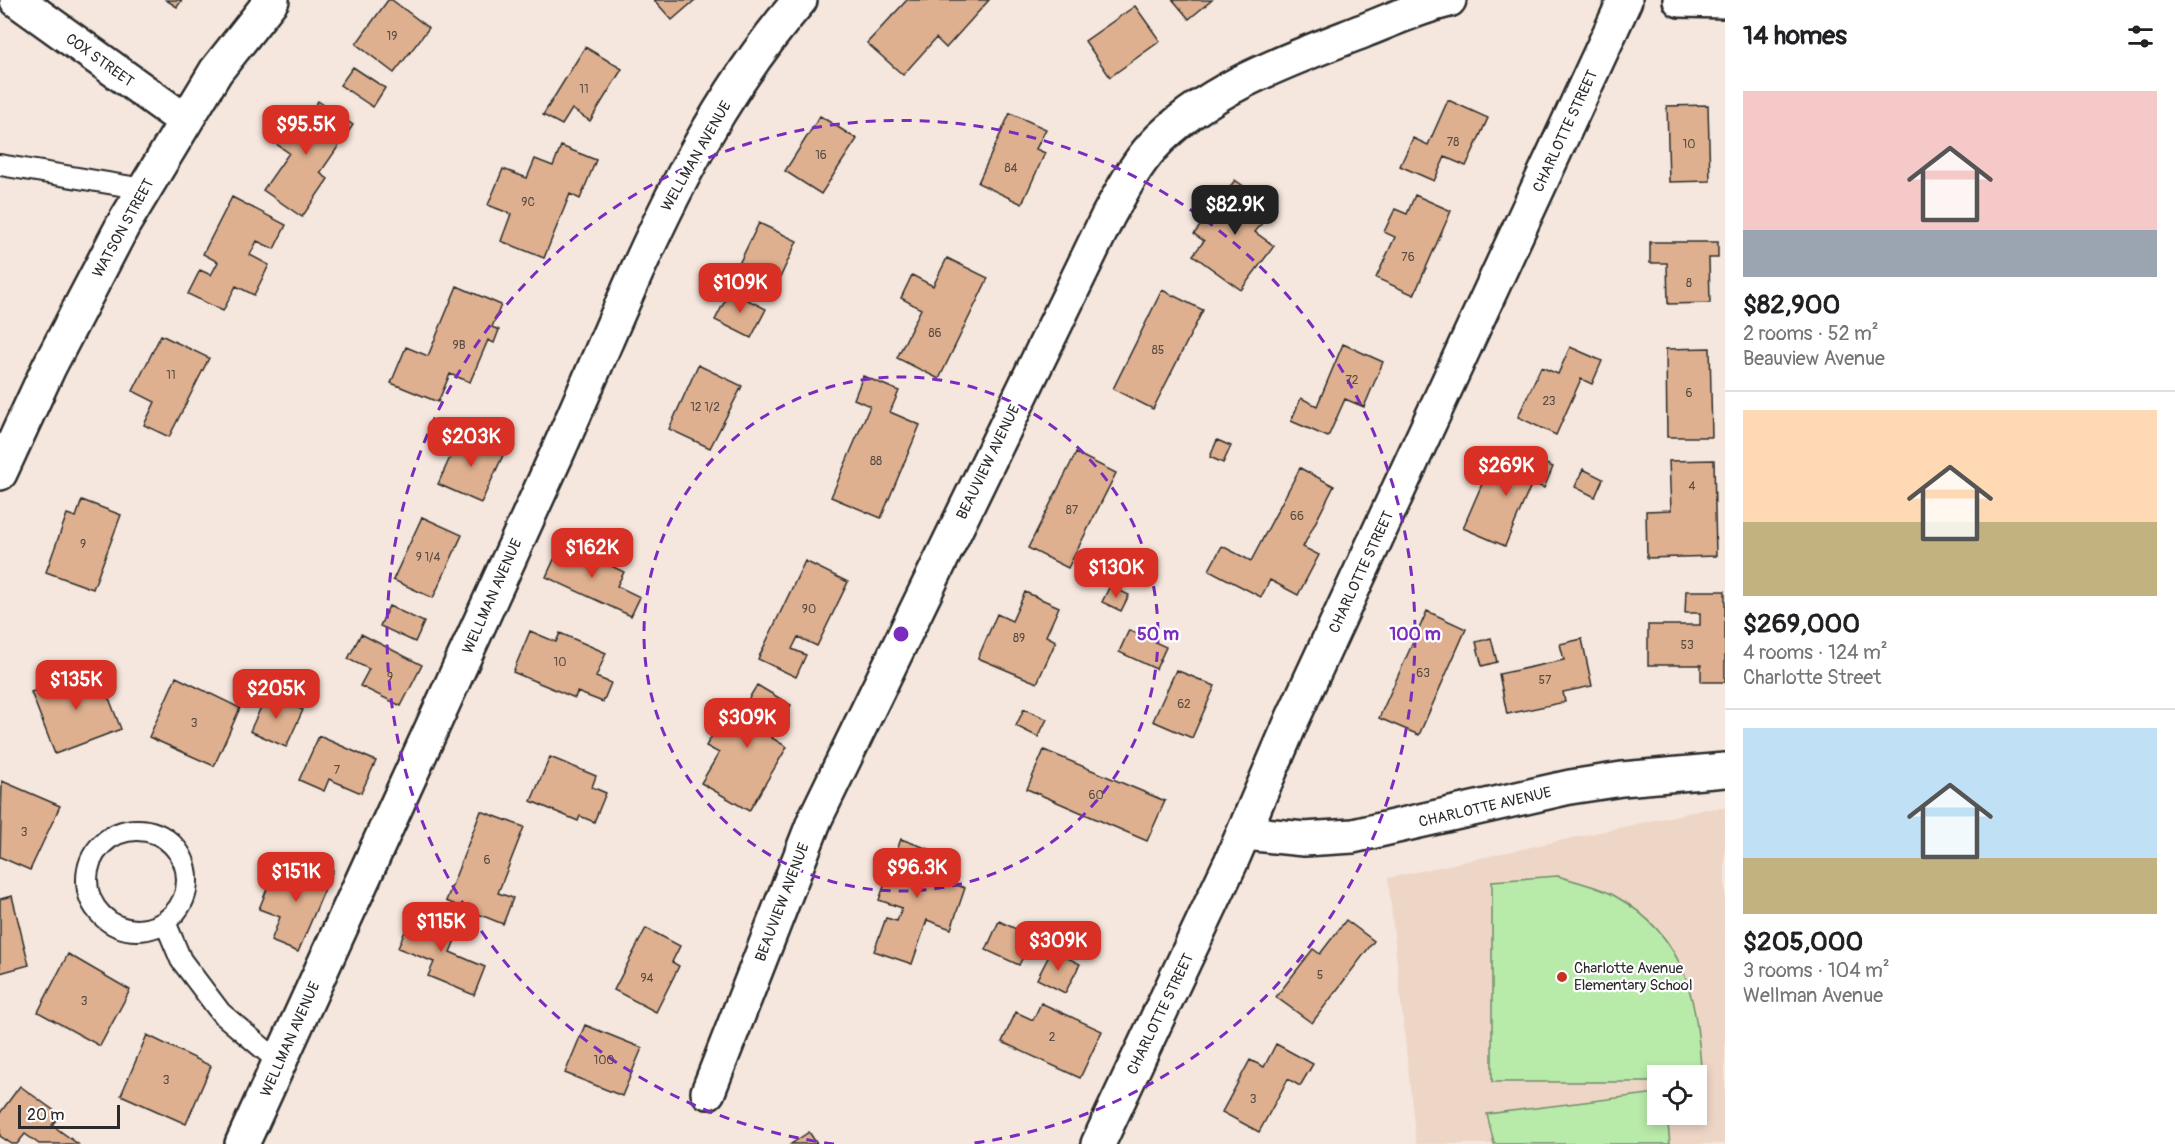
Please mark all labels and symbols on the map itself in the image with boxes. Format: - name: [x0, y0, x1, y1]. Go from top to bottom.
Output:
- street label: COX STREET: [62, 29, 137, 91]
- house number: 19: [387, 29, 397, 44]
- street label: CHARLOTTE STREET: [1529, 67, 1602, 195]
- house number: 11: [579, 82, 589, 97]
- street label: WELLMAN AVENUE: [657, 98, 736, 215]
- pin: $95.5K: [257, 105, 355, 156]
- house number: 78: [1447, 135, 1459, 150]
- house number: 10: [1683, 137, 1695, 152]
- house number: 16: [815, 148, 827, 163]
- house number: 84: [1004, 161, 1018, 176]
- street label: WATSON STREET: [88, 175, 158, 281]
- pin: $82.9K: [1186, 185, 1284, 236]
- house number: 9C: [521, 195, 535, 210]
- house number: 76: [1401, 250, 1415, 265]
- pin: $109K: [698, 263, 782, 314]
- house number: 8: [1686, 276, 1692, 291]
- house number: 86: [928, 326, 942, 341]
- house number: 9B: [453, 338, 466, 353]
- house number: 85: [1152, 343, 1164, 358]
- house number: 11: [166, 368, 176, 383]
- house number: 72: [1345, 373, 1359, 388]
- house number: 6: [1686, 386, 1693, 401]
- house number: 23: [1542, 394, 1556, 409]
- house number: 12 1/2: [690, 400, 720, 415]
- street label: BEAUVIEW AVENUE: [952, 401, 1025, 523]
- pin: $203K: [429, 417, 513, 468]
- pin: $269K: [1464, 446, 1548, 497]
- house number: 88: [870, 454, 882, 469]
- house number: 4: [1689, 479, 1696, 494]
- house number: 87: [1066, 503, 1079, 518]
- street label: CHARLOTTE STREET: [1325, 508, 1398, 636]
- house number: 66: [1290, 509, 1304, 524]
- pin: $162K: [550, 528, 634, 579]
- street label: WELLMAN AVENUE: [459, 535, 526, 657]
- house number: 9: [80, 537, 86, 552]
- pin: $130K: [1074, 548, 1158, 599]
- house number: 9 1/4: [416, 550, 440, 565]
- house number: 90: [802, 602, 816, 617]
- text: 50 m: [1137, 623, 1179, 646]
- text: 100 m: [1389, 623, 1441, 646]
- centre of rings: [891, 624, 911, 644]
- house number: 89: [1013, 631, 1025, 646]
- house number: 53: [1680, 638, 1694, 653]
- house number: 10: [554, 655, 566, 670]
- pin: $135K: [34, 660, 118, 711]
- house number: 63: [1416, 666, 1430, 681]
- pin: $205K: [234, 669, 318, 720]
- house number: 9: [387, 670, 393, 685]
- house number: 57: [1539, 673, 1552, 688]
- house number: 62: [1177, 697, 1191, 712]
- pin: $309K: [705, 698, 789, 749]
- house number: 3: [191, 716, 198, 731]
- house number: 7: [334, 763, 341, 778]
- street label: CHARLOTTE AVENUE: [1417, 783, 1554, 832]
- house number: 60: [1088, 788, 1104, 803]
- house number: 3: [21, 825, 28, 840]
- street label: BEAUVIEW AVENUE: [751, 840, 814, 964]
- pin: $96.3K: [868, 848, 966, 899]
- pin: $151K: [254, 852, 338, 903]
- house number: 6: [484, 853, 491, 868]
- pin: $115K: [399, 902, 483, 953]
- pin: $309K: [1016, 921, 1100, 972]
- street label: CHARLOTTE STREET: [1123, 950, 1198, 1078]
- place label: Charlotte Avenue Elementary School: [1574, 959, 1693, 995]
- house number: 5: [1317, 968, 1323, 983]
- marker: Charlotte Avenue Elementary School: [1555, 970, 1569, 984]
- house number: 94: [640, 971, 654, 986]
- street label: WELLMAN AVENUE: [257, 978, 324, 1100]
- house number: 3: [81, 994, 88, 1009]
- house number: 2: [1049, 1030, 1056, 1045]
- house number: 100: [593, 1053, 615, 1068]
- house number: 3: [163, 1073, 170, 1088]
- house number: 3: [1250, 1092, 1257, 1107]
- scale bar: [18, 1102, 120, 1130]

